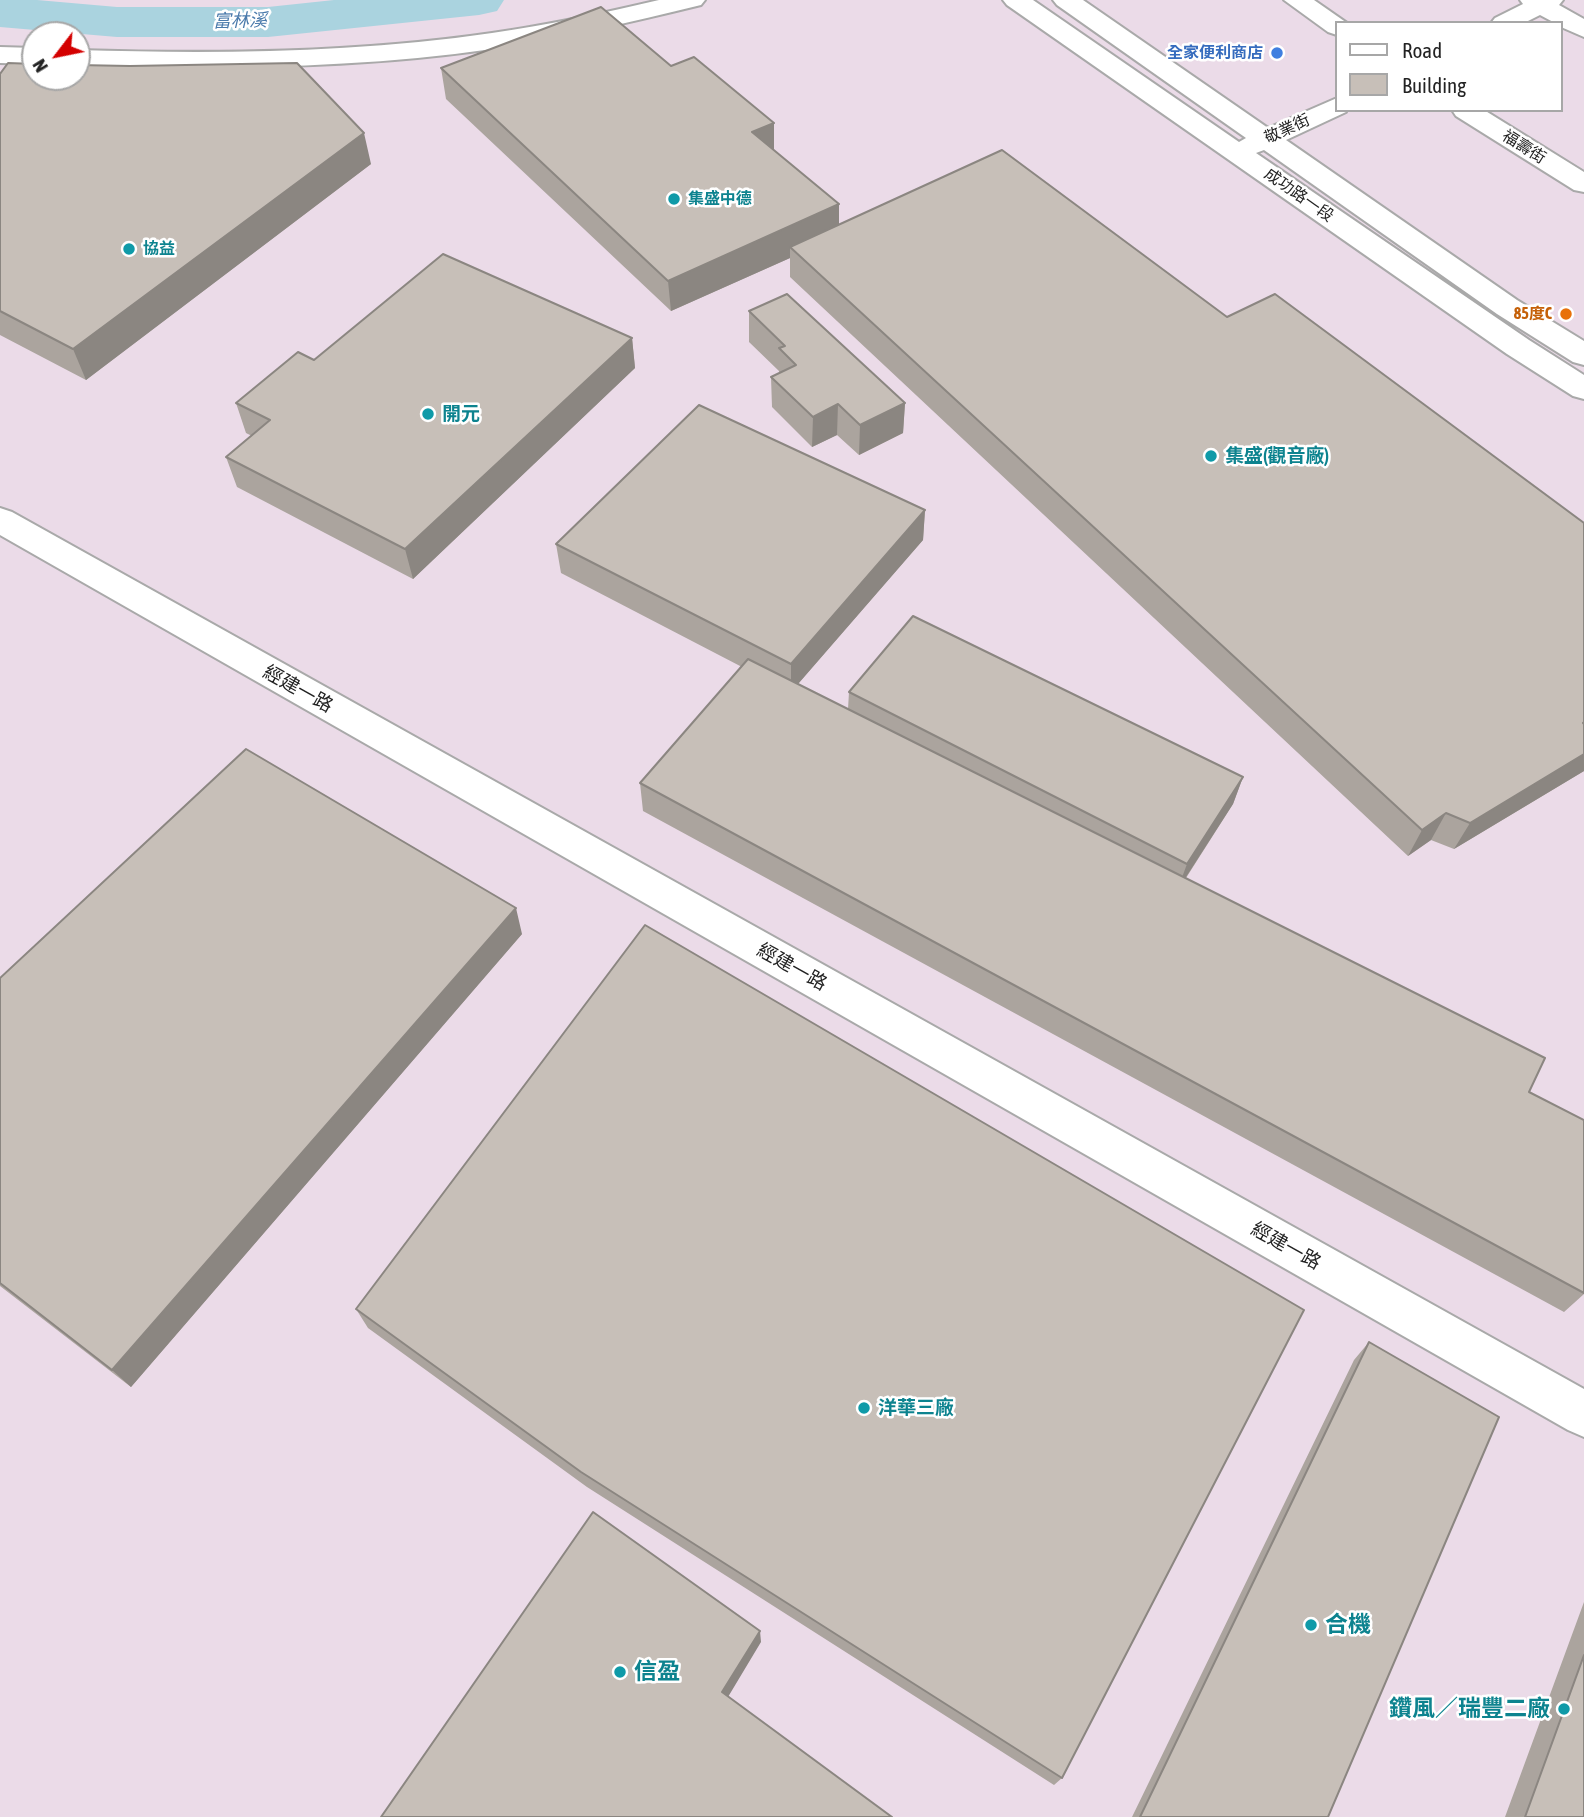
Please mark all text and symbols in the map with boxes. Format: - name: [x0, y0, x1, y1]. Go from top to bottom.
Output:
- water label: 富林溪: [213, 10, 267, 32]
- north arrow: [21, 21, 91, 91]
- legend: [1336, 21, 1563, 112]
- text: Road: [1402, 38, 1442, 62]
- place label: 全家便利商店: [1167, 43, 1263, 63]
- marker: 全家便利商店: [1269, 45, 1285, 61]
- text: N: [28, 55, 52, 77]
- text: Building: [1402, 73, 1466, 97]
- street label: 敬業街: [1261, 110, 1313, 148]
- street label: 福壽街: [1499, 126, 1549, 168]
- street label: 成功路一段: [1261, 164, 1337, 226]
- place label: 集盛中德: [688, 189, 752, 209]
- marker: 集盛中德: [666, 191, 682, 207]
- place label: 協益: [143, 239, 175, 259]
- marker: 協益: [121, 241, 137, 257]
- place label: 85度C: [1514, 304, 1552, 324]
- marker: 85度C: [1558, 306, 1574, 322]
- place label: 開元: [442, 403, 480, 425]
- marker: 開元: [420, 406, 436, 422]
- place label: 集盛(觀音廠): [1225, 445, 1329, 467]
- marker: 集盛(觀音廠): [1203, 448, 1219, 464]
- street label: 經建一路: [259, 661, 337, 717]
- street label: 經建一路: [753, 939, 831, 995]
- street label: 經建一路: [1247, 1218, 1325, 1274]
- place label: 洋華三廠: [878, 1397, 954, 1419]
- marker: 洋華三廠: [856, 1400, 872, 1416]
- place label: 合機: [1325, 1611, 1371, 1639]
- marker: 合機: [1303, 1617, 1319, 1633]
- place label: 信盈: [634, 1658, 680, 1686]
- marker: 信盈: [612, 1664, 628, 1680]
- place label: 鑽風／瑞豐二廠: [1389, 1695, 1550, 1723]
- marker: 鑽風／瑞豐二廠: [1556, 1701, 1572, 1717]

